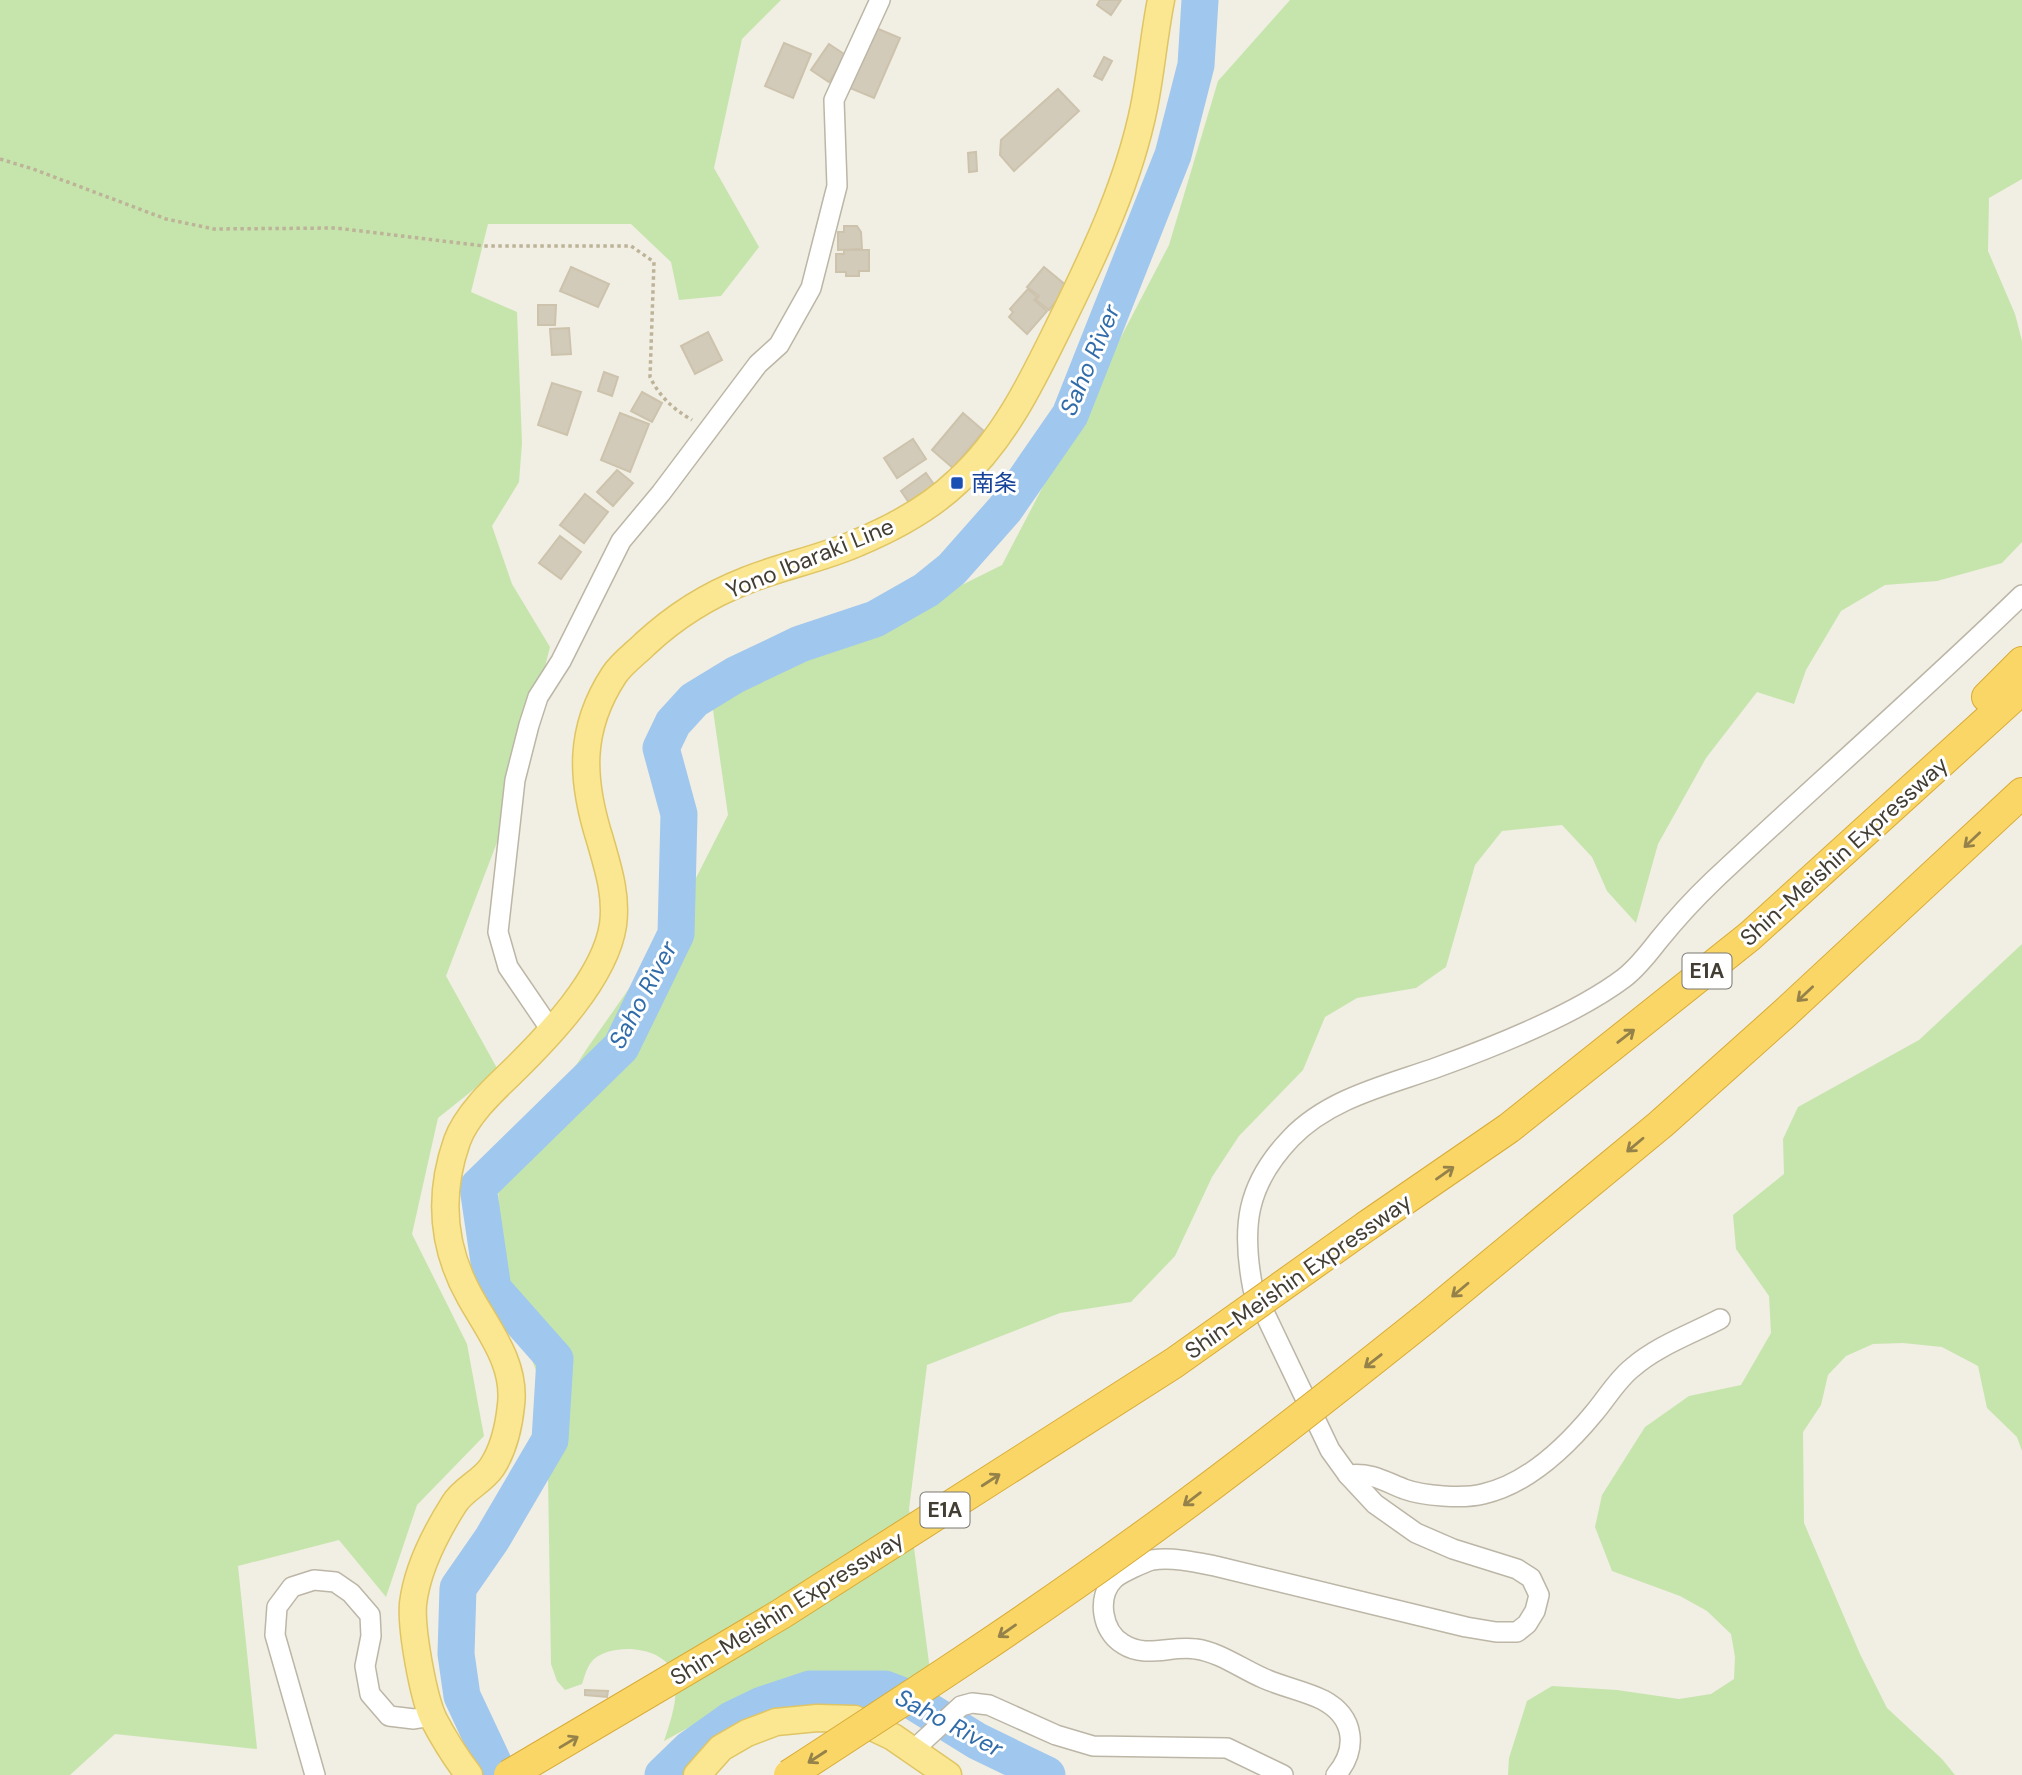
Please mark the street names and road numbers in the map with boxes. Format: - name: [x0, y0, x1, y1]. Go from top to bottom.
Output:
- street label: Yono Ibaraki Line: [722, 511, 898, 605]
- street label: Shin-Meishin Expressway: [1734, 749, 1955, 952]
- road number: E1A: [1682, 954, 1732, 988]
- street label: Shin-Meishin Expressway: [1179, 1186, 1417, 1366]
- road number: E1A: [920, 1492, 970, 1528]
- street label: Shin-Meishin Expressway: [665, 1524, 910, 1692]

